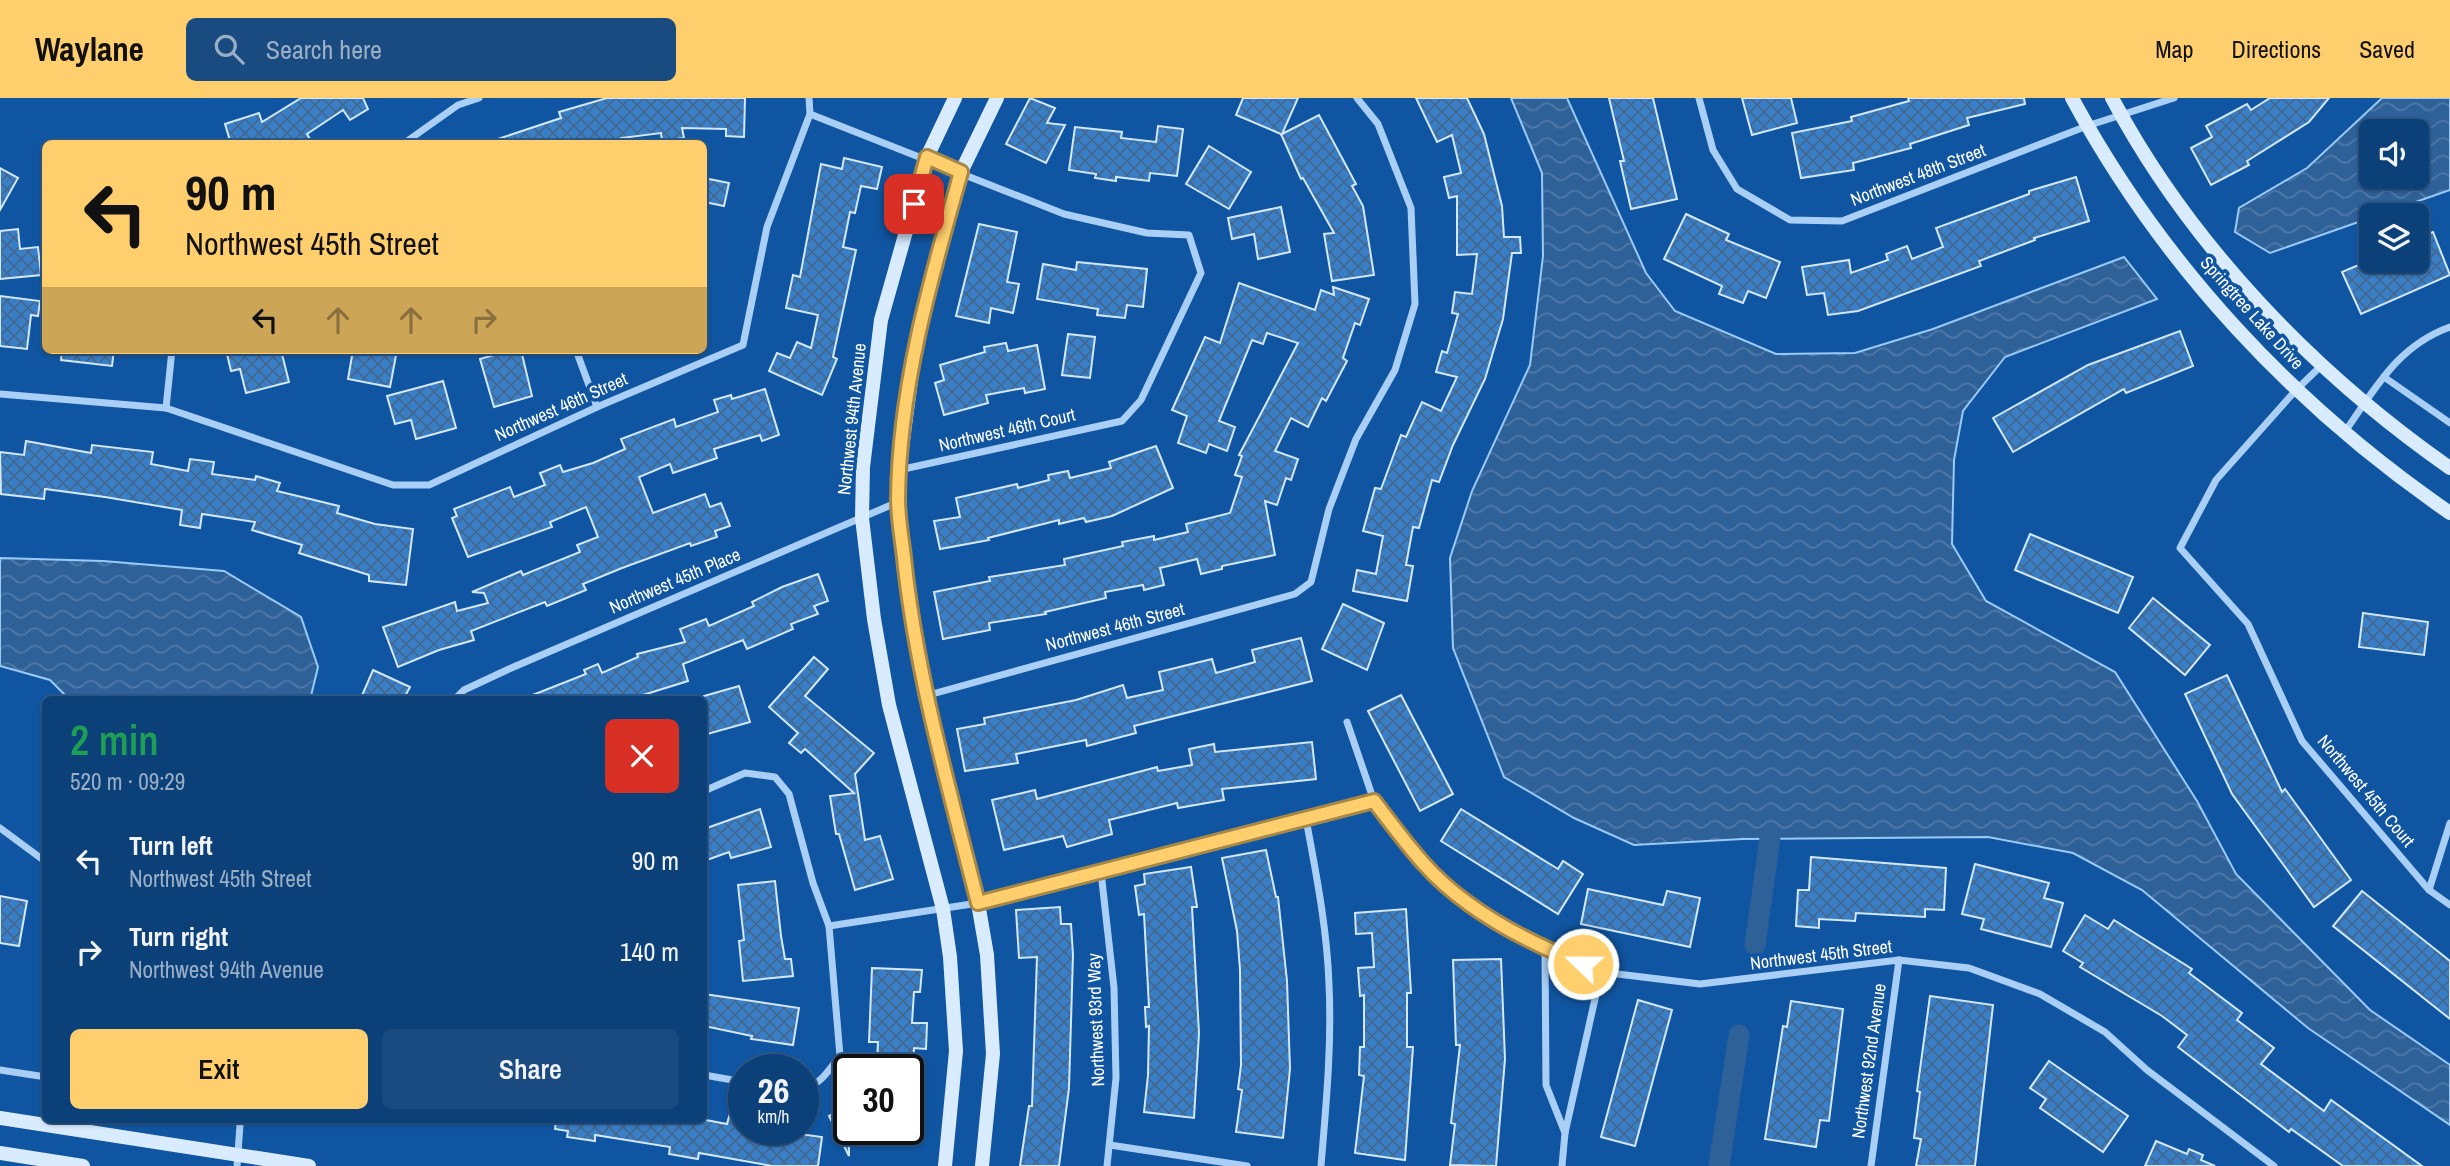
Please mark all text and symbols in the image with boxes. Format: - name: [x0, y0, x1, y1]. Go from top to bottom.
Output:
- search box: [186, 18, 676, 81]
- text: Waylane: [35, 27, 144, 71]
- icon: search: [210, 30, 248, 68]
- text: Search here: [266, 32, 382, 67]
- text: Map: [2155, 33, 2193, 65]
- text: Directions: [2231, 33, 2321, 65]
- text: Saved: [2359, 33, 2415, 65]
- map controls: [2359, 119, 2429, 273]
- button: sound: [2359, 119, 2429, 189]
- street label: Northwest 48th Street: [1847, 137, 1989, 212]
- text: 90 m: [185, 159, 277, 225]
- icon: left: [70, 168, 161, 259]
- pin: [884, 174, 944, 234]
- icon: arrive: [895, 185, 933, 223]
- button: layers: [2359, 203, 2429, 273]
- text: Northwest 45th Street: [185, 222, 439, 265]
- street label: Springtree Lake Drive: [2195, 251, 2310, 375]
- icon: left: [246, 301, 284, 339]
- icon: ahead: [319, 301, 357, 339]
- icon: ahead: [392, 301, 430, 339]
- icon: right: [465, 301, 503, 339]
- street label: Northwest 94th Avenue: [831, 342, 872, 496]
- street label: Northwest 46th Street: [491, 366, 631, 447]
- street label: Northwest 46th Court: [936, 402, 1078, 457]
- street label: Northwest 45th Place: [605, 542, 744, 619]
- street label: Northwest 46th Street: [1043, 596, 1187, 657]
- text: 2 min: [70, 712, 159, 768]
- button: close: [605, 719, 679, 793]
- street label: Northwest 45th Court: [2312, 729, 2421, 852]
- text: 520 m · 09:29: [70, 766, 185, 797]
- text: Turn left: [129, 828, 213, 863]
- icon: left: [70, 842, 108, 880]
- text: 90 m: [632, 843, 679, 878]
- text: Northwest 45th Street: [129, 863, 311, 894]
- text: Turn right: [129, 919, 228, 954]
- position arrow: [1546, 927, 1620, 1001]
- icon: right: [70, 933, 108, 971]
- street label: Northwest 45th Street: [1749, 933, 1893, 976]
- text: 140 m: [620, 934, 679, 969]
- street label: Northwest 93rd Way: [1081, 952, 1110, 1087]
- text: Northwest 94th Avenue: [129, 954, 324, 985]
- street label: Northwest 92nd Avenue: [1845, 982, 1892, 1140]
- button: Exit: [70, 1029, 368, 1109]
- button: Share: [382, 1029, 679, 1109]
- speed limit sign: 30: [833, 1054, 924, 1145]
- text: 26: [758, 1067, 789, 1114]
- text: km/h: [758, 1104, 790, 1129]

